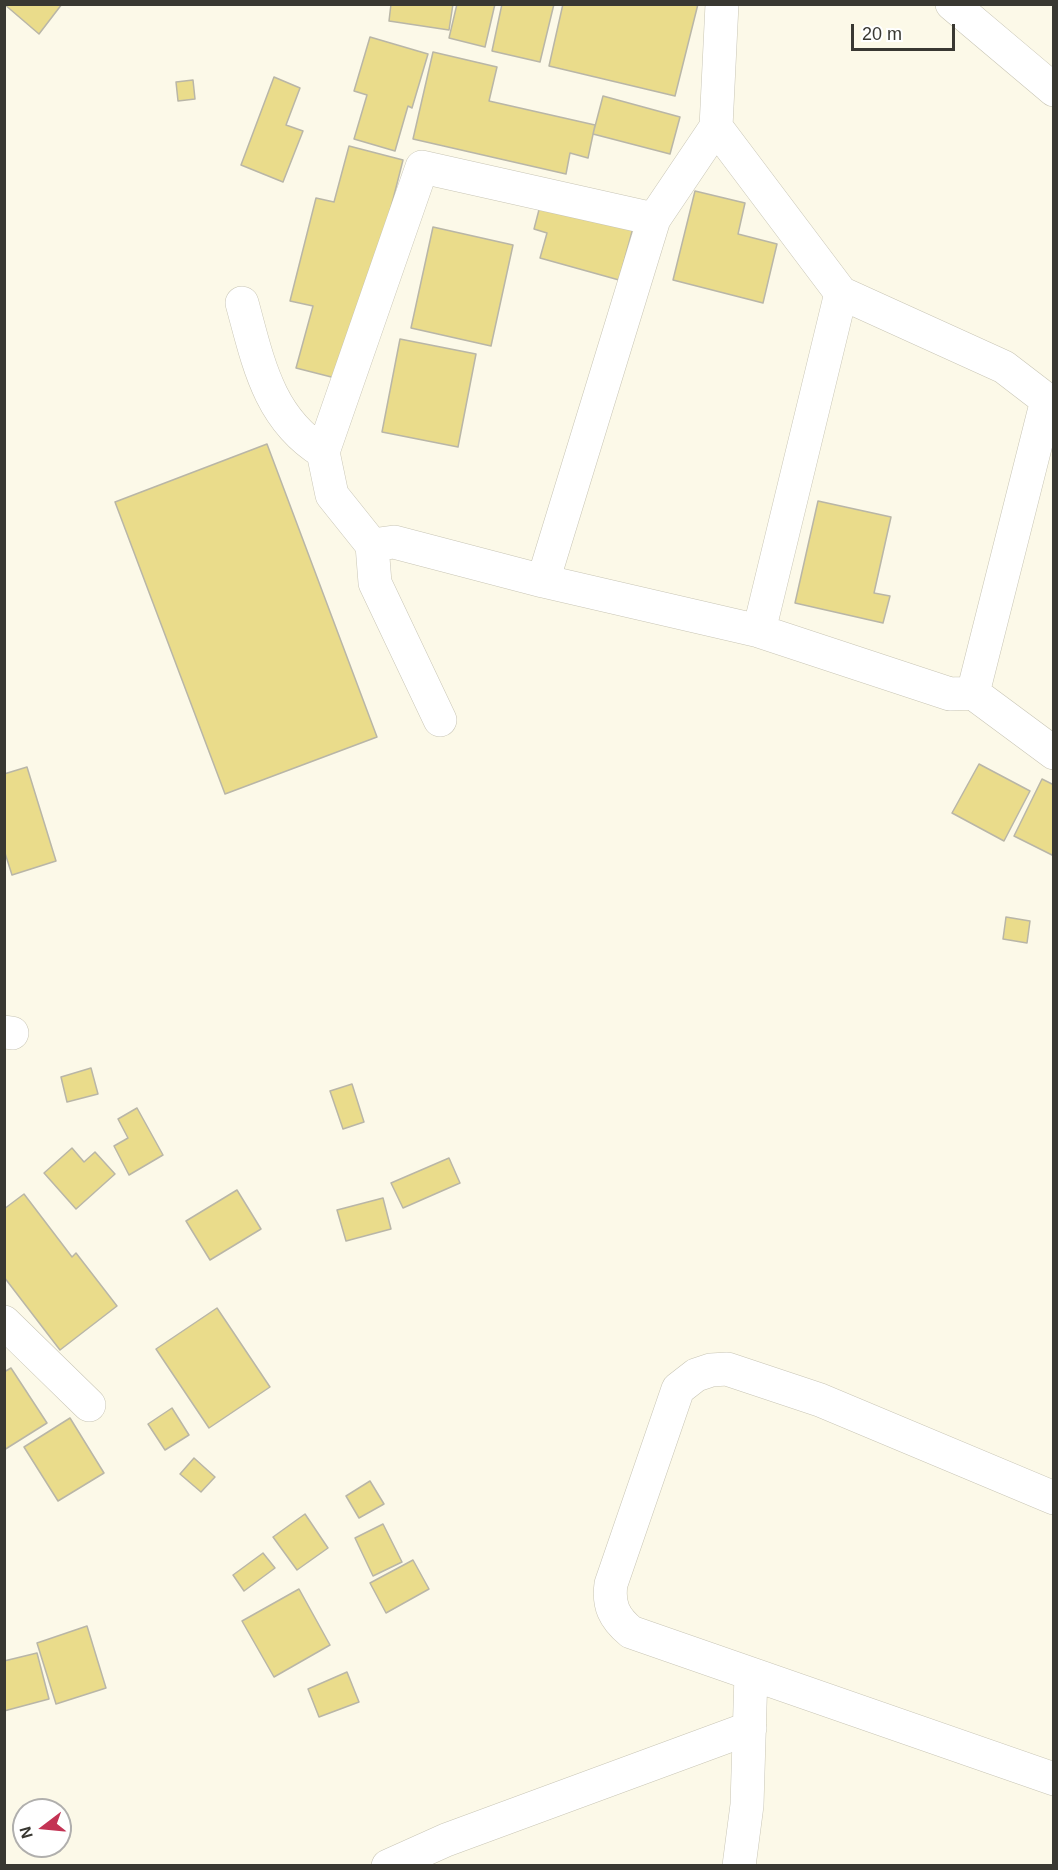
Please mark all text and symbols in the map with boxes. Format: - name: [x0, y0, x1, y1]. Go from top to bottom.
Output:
- scale bar: [854, 12, 958, 50]
- text: 20 m: [862, 24, 902, 44]
- north arrow: [12, 1798, 72, 1858]
- text: N: [16, 1825, 36, 1840]

